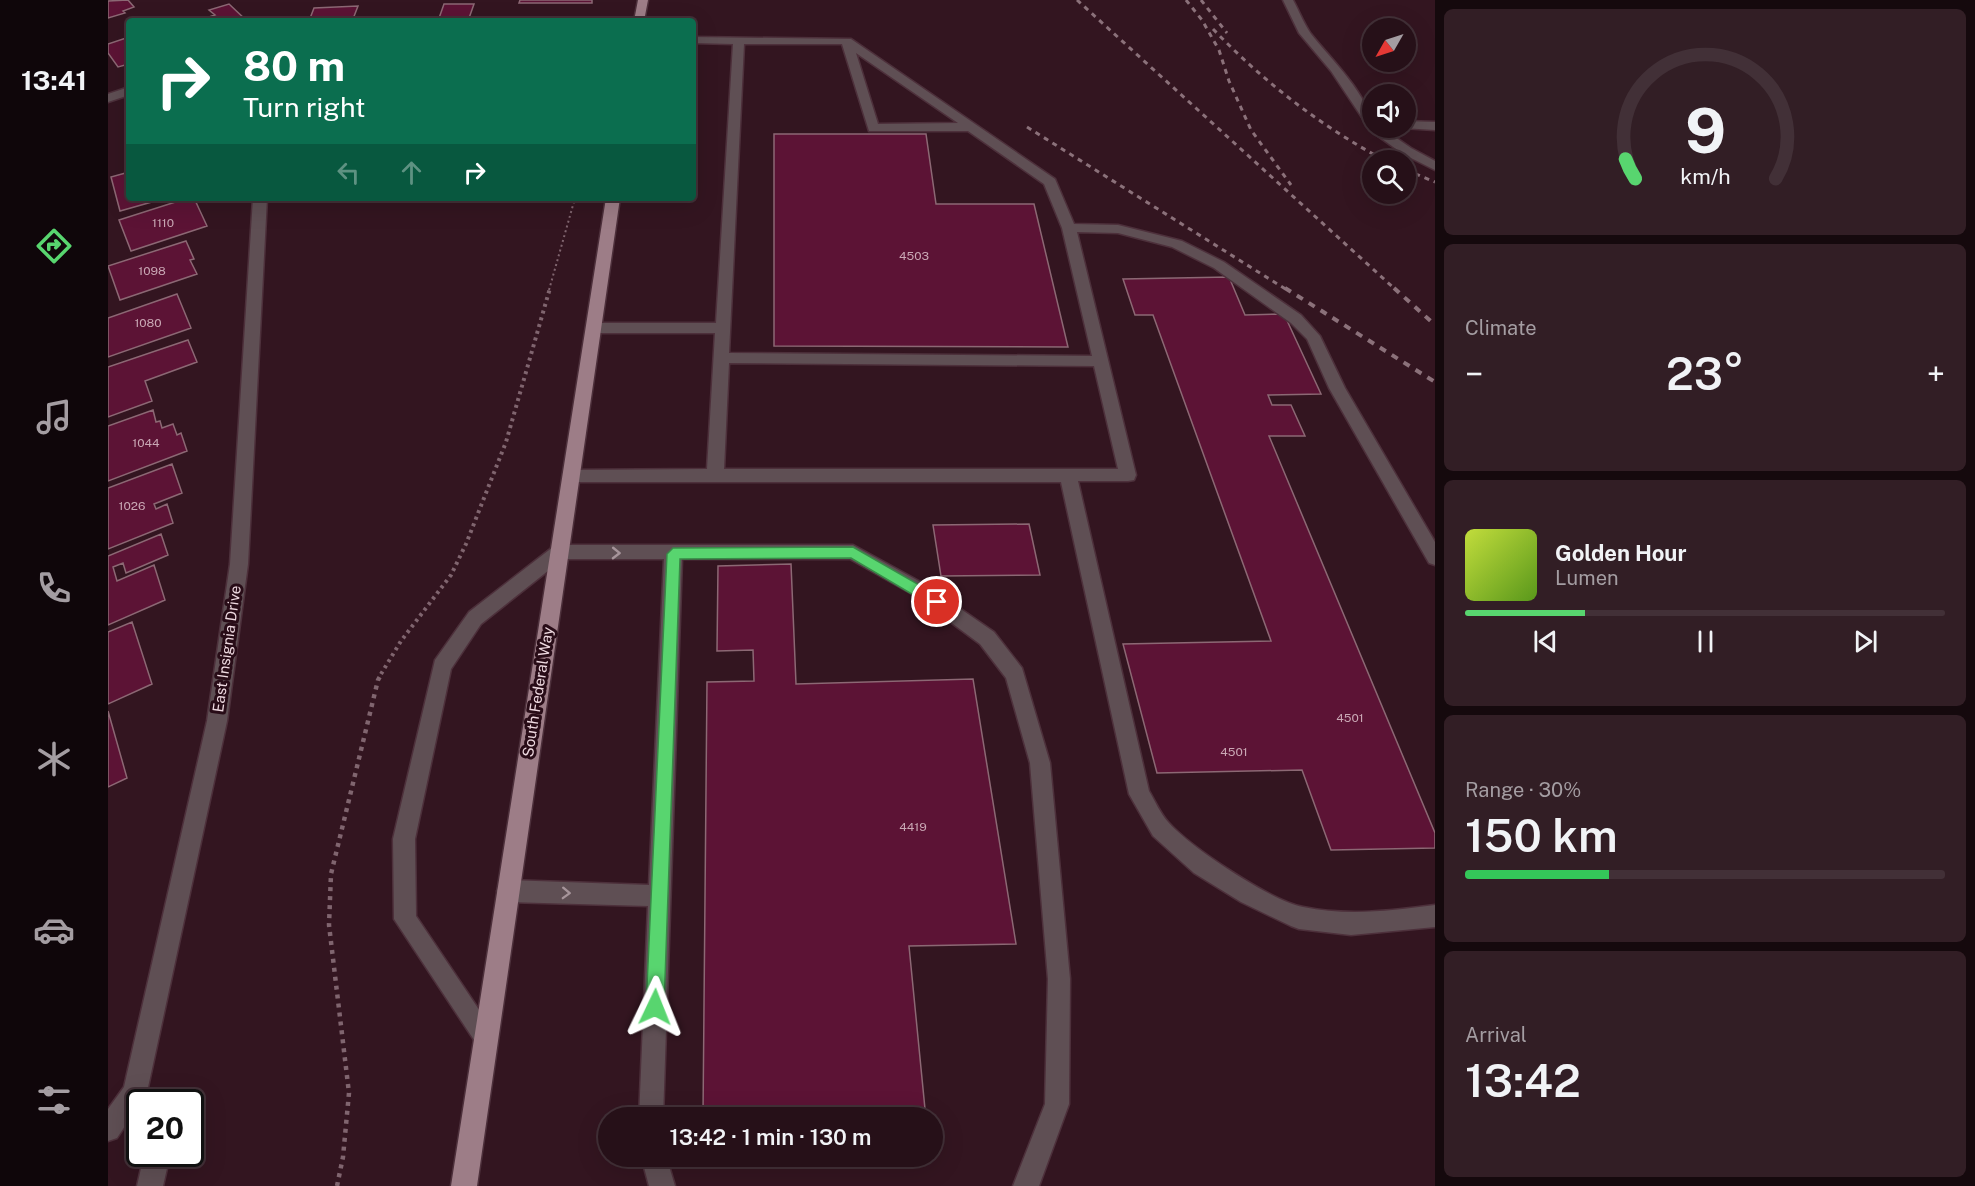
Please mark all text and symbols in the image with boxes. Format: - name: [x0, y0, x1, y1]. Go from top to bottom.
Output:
- north arrow: [1362, 18, 1416, 72]
- map controls: [1362, 18, 1416, 204]
- text: 80 m: [243, 41, 345, 90]
- icon: right: [144, 42, 222, 120]
- text: 13:41: [21, 64, 87, 96]
- button: sound: [1362, 84, 1416, 138]
- text: Turn right: [243, 91, 366, 123]
- text: 9: [1684, 94, 1726, 167]
- button: search: [1362, 150, 1416, 204]
- icon: left: [332, 156, 365, 189]
- icon: ahead: [395, 156, 428, 189]
- icon: right: [458, 156, 491, 189]
- text: km/h: [1680, 165, 1730, 190]
- house number: 1110: [152, 216, 174, 230]
- icon: directions: [33, 225, 75, 267]
- house number: 4503: [899, 249, 929, 263]
- house number: 1098: [138, 264, 166, 278]
- house number: 1080: [134, 316, 162, 330]
- text: Climate: [1465, 316, 1537, 340]
- text: 23°: [1666, 347, 1744, 400]
- text: −: [1465, 355, 1483, 393]
- text: +: [1927, 355, 1945, 393]
- icon: music: [33, 396, 75, 438]
- house number: 1044: [132, 436, 160, 450]
- house number: 1026: [119, 499, 145, 513]
- text: Golden Hour: [1555, 540, 1686, 566]
- one-way arrow: [612, 547, 621, 559]
- text: Lumen: [1555, 566, 1619, 590]
- icon: phone: [33, 567, 75, 609]
- pin: [911, 576, 962, 627]
- street label: East Insignia Drive: [209, 584, 244, 713]
- icon: arrive: [920, 585, 953, 618]
- icon: previous: [1529, 625, 1562, 658]
- icon: pause: [1689, 625, 1722, 658]
- icon: next: [1849, 625, 1882, 658]
- street label: South Federal Way: [519, 626, 556, 758]
- house number: 4501: [1336, 711, 1364, 725]
- icon: climate: [33, 738, 75, 780]
- house number: 4501: [1220, 745, 1248, 759]
- text: Range · 30%: [1465, 778, 1581, 802]
- text: 150 km: [1465, 809, 1618, 862]
- house number: 4419: [899, 820, 927, 834]
- one-way arrow: [562, 887, 571, 899]
- icon: car: [33, 909, 75, 951]
- position arrow: [623, 975, 687, 1039]
- text: Arrival: [1465, 1023, 1527, 1047]
- text: 13:42: [1465, 1054, 1581, 1107]
- icon: filters: [33, 1079, 75, 1121]
- speed limit sign: 20: [126, 1089, 204, 1167]
- text: 13:42 · 1 min · 130 m: [670, 1124, 871, 1150]

